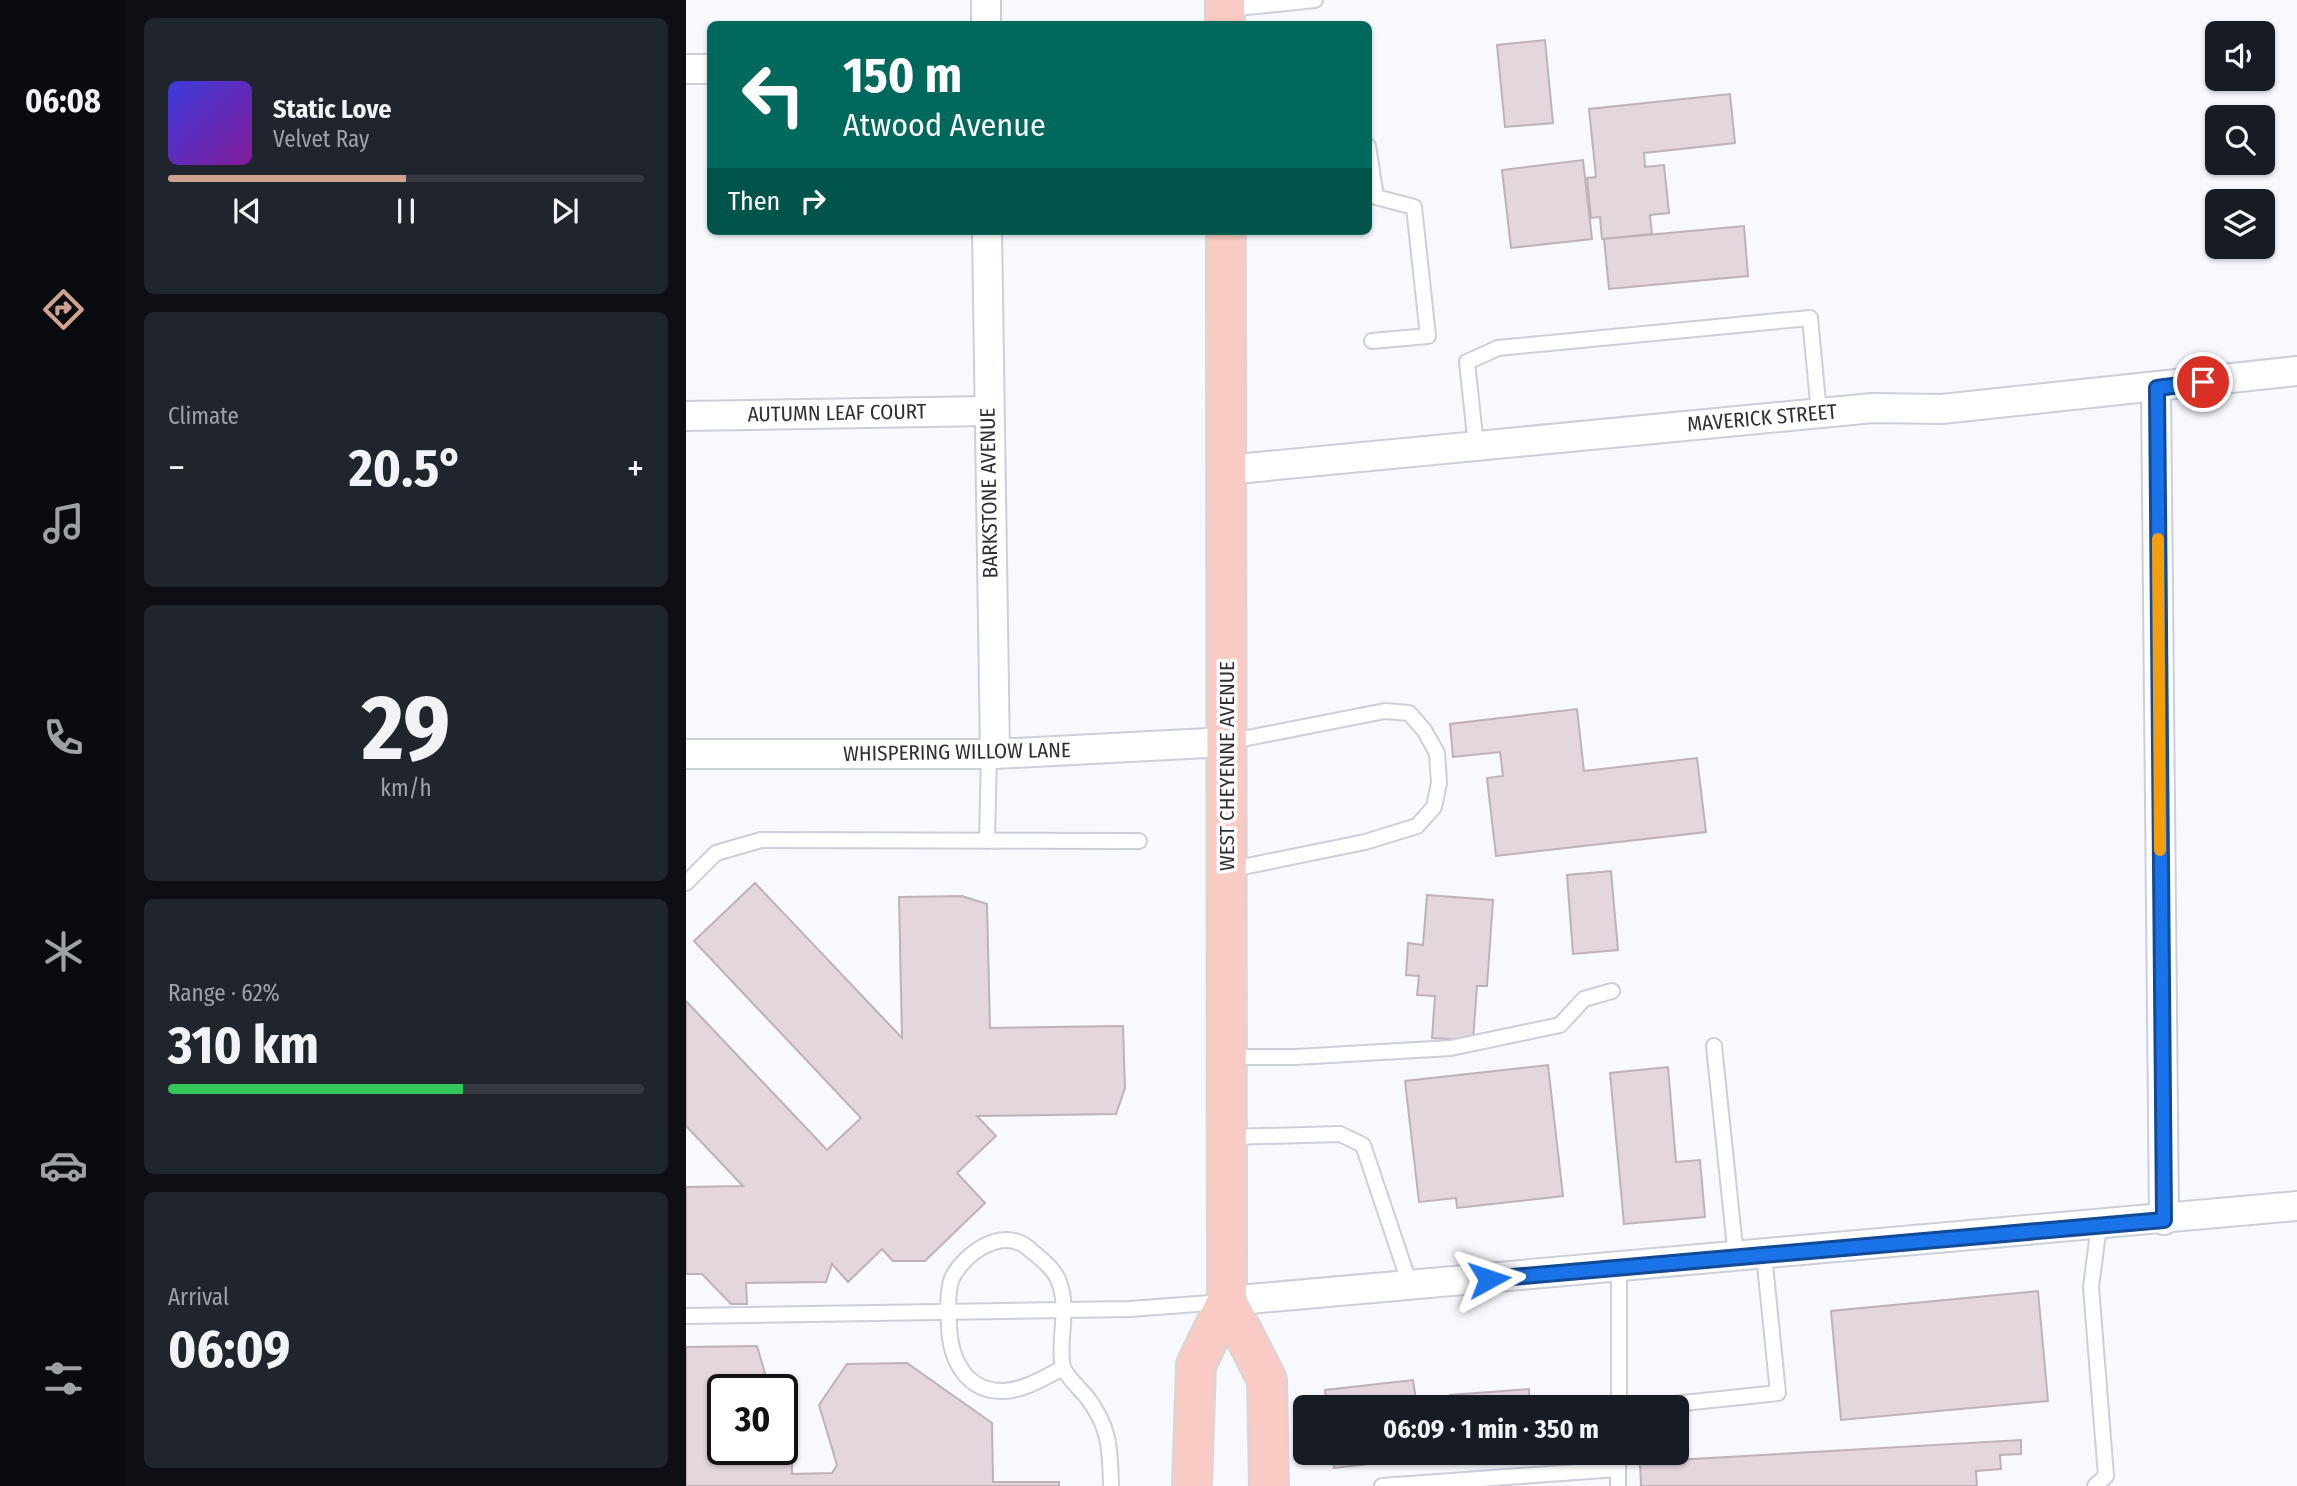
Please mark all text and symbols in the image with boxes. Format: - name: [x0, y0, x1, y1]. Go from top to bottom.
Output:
- map controls: [2205, 21, 2275, 259]
- button: sound: [2205, 21, 2275, 91]
- text: 150 m: [843, 46, 962, 105]
- icon: left: [728, 49, 819, 140]
- text: 06:08: [25, 82, 101, 120]
- text: Static Love: [273, 94, 391, 125]
- button: search: [2205, 105, 2275, 175]
- text: Atwood Avenue: [843, 106, 1046, 144]
- text: Velvet Ray: [273, 125, 369, 153]
- icon: right: [794, 182, 832, 220]
- text: Then: [728, 186, 780, 217]
- button: layers: [2205, 189, 2275, 259]
- icon: previous: [228, 192, 266, 230]
- icon: pause: [387, 192, 425, 230]
- icon: next: [546, 192, 584, 230]
- icon: directions: [39, 285, 88, 334]
- pin: [2173, 352, 2233, 412]
- icon: arrive: [2184, 363, 2222, 401]
- street label: AUTUMN LEAF COURT: [747, 398, 927, 428]
- street label: MAVERICK STREET: [1686, 398, 1838, 438]
- text: Climate: [168, 402, 239, 430]
- street label: BARKSTONE AVENUE: [975, 407, 1003, 579]
- text: 20.5°: [349, 437, 463, 500]
- text: −: [168, 445, 185, 491]
- text: +: [627, 445, 644, 491]
- icon: music: [39, 499, 88, 548]
- street label: WEST CHEYENNE AVENUE: [1214, 661, 1240, 871]
- text: 29: [362, 674, 450, 783]
- icon: phone: [39, 713, 88, 762]
- street label: WHISPERING WILLOW LANE: [843, 737, 1071, 767]
- text: km/h: [380, 774, 432, 802]
- icon: climate: [39, 927, 88, 976]
- text: Range · 62%: [168, 979, 280, 1007]
- text: 310 km: [168, 1014, 319, 1077]
- icon: car: [39, 1141, 88, 1190]
- position arrow: [1452, 1242, 1526, 1316]
- text: Arrival: [168, 1283, 229, 1311]
- text: 06:09: [168, 1318, 290, 1381]
- icon: filters: [39, 1354, 88, 1403]
- speed limit sign: 30: [707, 1374, 798, 1465]
- text: 06:09 · 1 min · 350 m: [1383, 1414, 1599, 1445]

